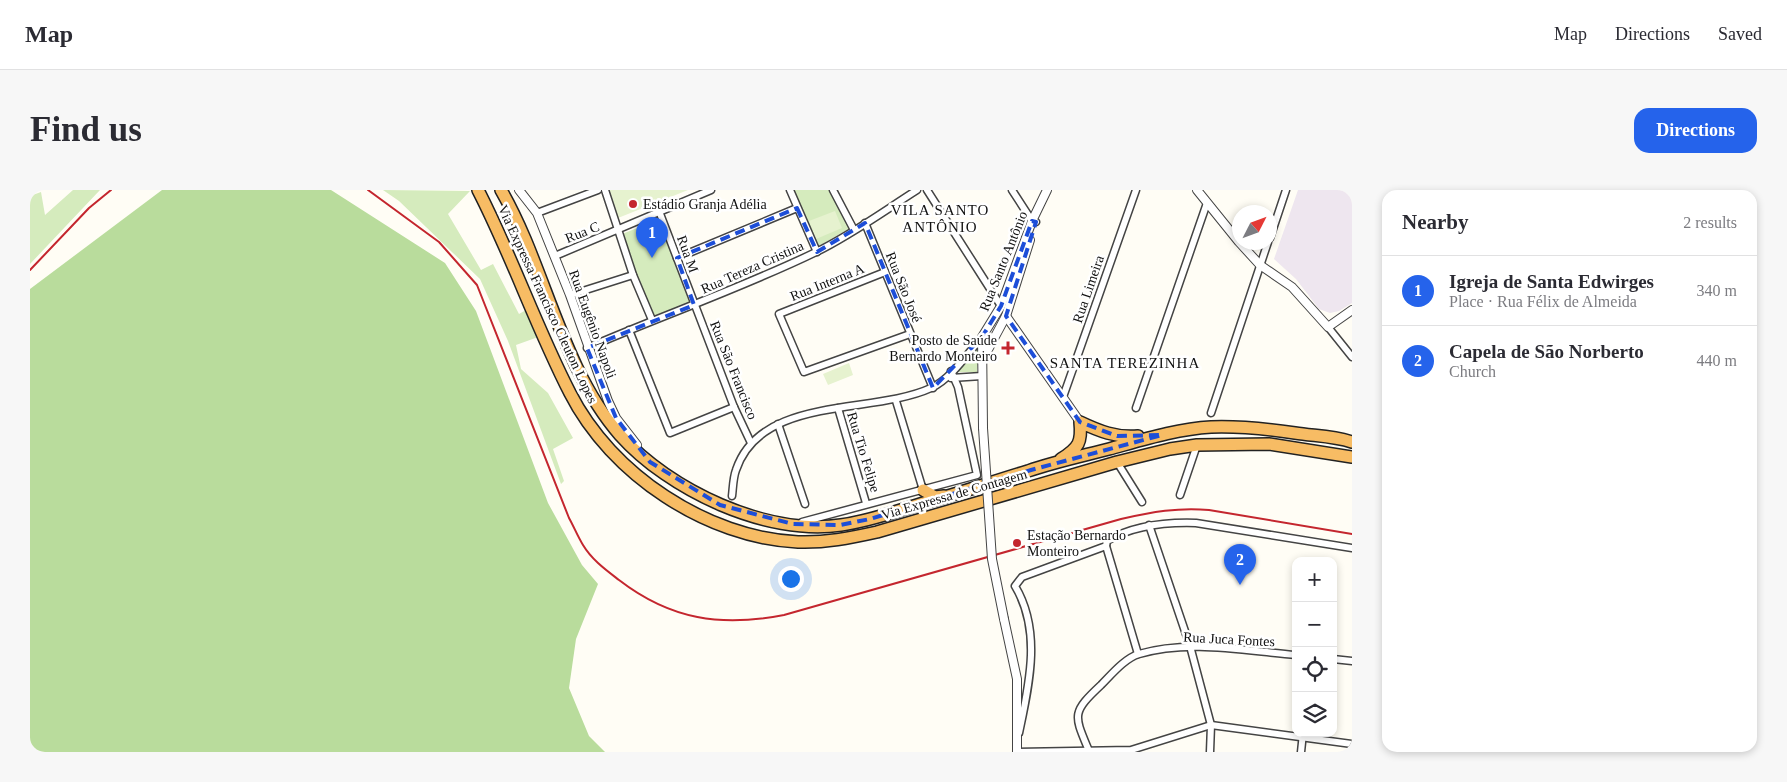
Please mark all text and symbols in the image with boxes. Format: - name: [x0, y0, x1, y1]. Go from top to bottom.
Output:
- text: Map: [25, 21, 73, 47]
- text: Map: [1554, 24, 1587, 44]
- text: Directions: [1615, 24, 1690, 44]
- text: Saved: [1718, 24, 1762, 44]
- button: Directions: [1634, 108, 1757, 153]
- text: Find us: [30, 110, 142, 149]
- place label: Estádio Granja Adélia: [643, 197, 767, 212]
- marker: Estádio Granja Adélia: [627, 198, 639, 210]
- district label: VILA SANTO ANTÔNIO: [891, 202, 989, 235]
- street label: Via Expressa Francisco Cleuton Lopes: [495, 203, 600, 406]
- north arrow: [1232, 205, 1277, 250]
- street label: Rua Santo Antônio: [977, 209, 1030, 313]
- text: Nearby: [1402, 210, 1469, 234]
- text: 2 results: [1683, 214, 1737, 231]
- pin: 1: [636, 217, 668, 258]
- street label: Rua C: [563, 219, 601, 246]
- street label: Rua M: [674, 234, 701, 275]
- street label: Rua Tereza Cristina: [699, 238, 807, 297]
- street label: Rua São José: [883, 250, 924, 325]
- street label: Rua Limeira: [1070, 253, 1107, 325]
- street label: Rua Interna A: [788, 260, 867, 304]
- street label: Rua Eugênio Napoli: [566, 268, 619, 381]
- text: Igreja de Santa Edwirges: [1449, 271, 1654, 292]
- text: 1: [1414, 282, 1422, 299]
- text: 340 m: [1697, 282, 1737, 299]
- text: Place · Rua Félix de Almeida: [1449, 293, 1637, 310]
- street label: Rua São Francisco: [707, 319, 760, 422]
- place label: Posto de Saúde Bernardo Monteiro: [889, 333, 997, 364]
- marker: Posto de Saúde Bernardo Monteiro: [1001, 341, 1015, 355]
- text: Capela de São Norberto: [1449, 341, 1644, 362]
- text: 2: [1414, 352, 1422, 369]
- text: 440 m: [1697, 352, 1737, 369]
- district label: SANTA TEREZINHA: [1050, 355, 1200, 371]
- text: Church: [1449, 363, 1496, 380]
- street label: Rua Tio Felipe: [844, 410, 883, 494]
- street label: Via Expressa de Contagem: [879, 466, 1029, 523]
- place label: Estação Bernardo Monteiro: [1027, 528, 1126, 559]
- marker: Estação Bernardo Monteiro: [1011, 537, 1023, 549]
- pin: 2: [1224, 544, 1256, 585]
- map controls: [1292, 557, 1337, 737]
- button: +: [1292, 557, 1337, 602]
- your location: [778, 566, 804, 592]
- button: −: [1292, 602, 1337, 647]
- street label: Rua Juca Fontes: [1183, 630, 1275, 649]
- button: locate: [1292, 647, 1337, 692]
- button: layers: [1292, 692, 1337, 737]

